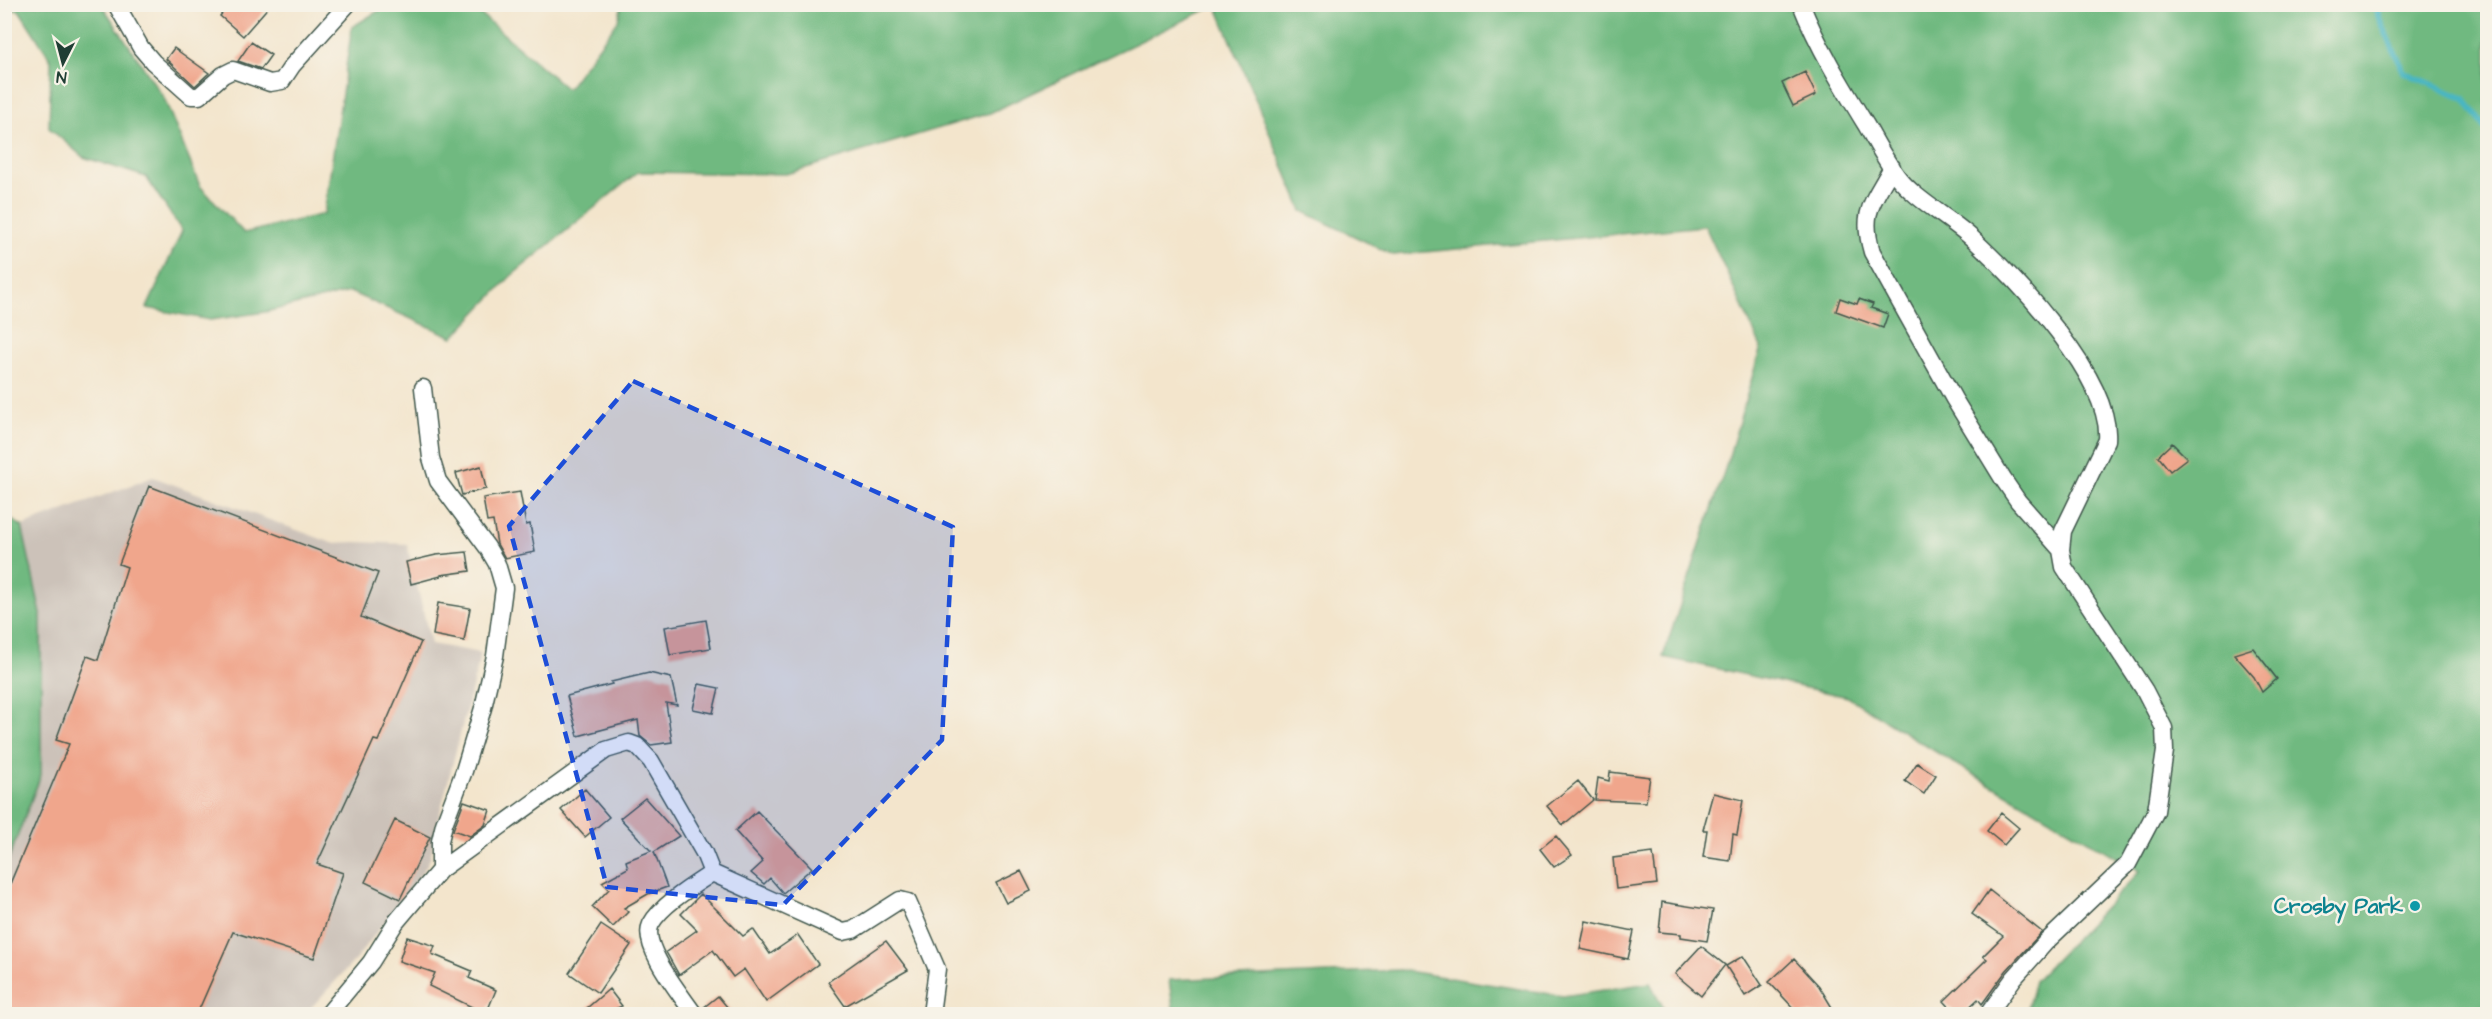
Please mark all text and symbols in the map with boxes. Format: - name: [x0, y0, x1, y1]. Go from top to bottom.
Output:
- north arrow: [33, 33, 93, 93]
- text: N: [55, 65, 68, 88]
- place label: Crosby Park: [2274, 892, 2403, 924]
- marker: Crosby Park: [2408, 899, 2422, 913]

